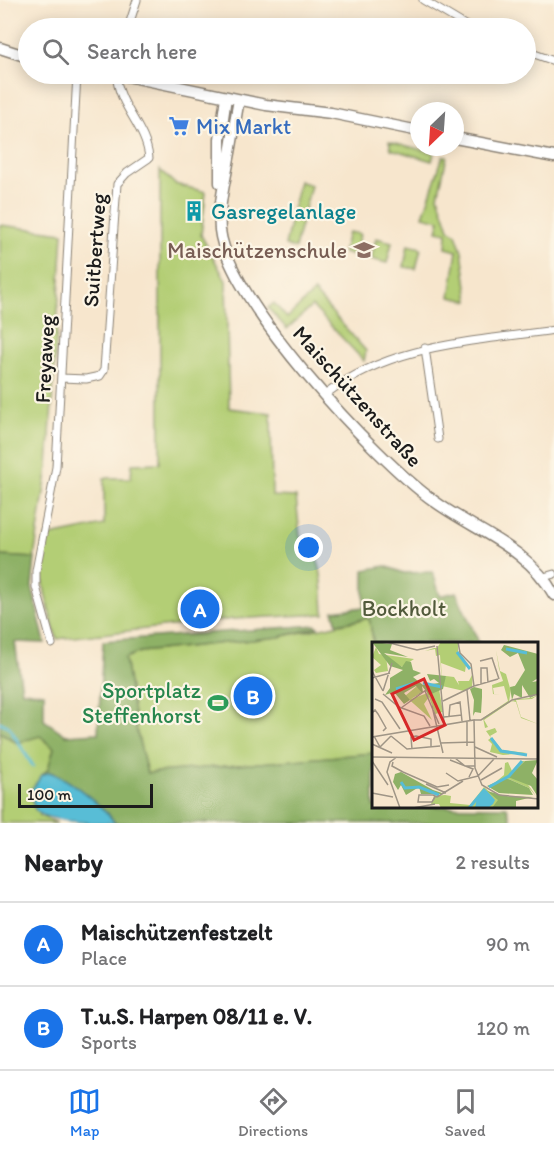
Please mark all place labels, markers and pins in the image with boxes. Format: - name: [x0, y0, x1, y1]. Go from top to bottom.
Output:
- place label: Mix Markt: [196, 113, 291, 140]
- supermarket icon: Mix Markt: [167, 114, 191, 138]
- place label: Gasregelanlage: [211, 198, 356, 225]
- building icon: Gasregelanlage: [182, 199, 206, 223]
- place label: Maischützenschule: [167, 237, 347, 264]
- school or university icon: Maischützenschule: [352, 238, 376, 262]
- pin: A: [180, 586, 220, 632]
- pin: B: [234, 674, 272, 718]
- place label: Sportplatz Steffenhorst: [82, 677, 201, 729]
- sports icon: Sportplatz Steffenhorst: [206, 691, 230, 715]

